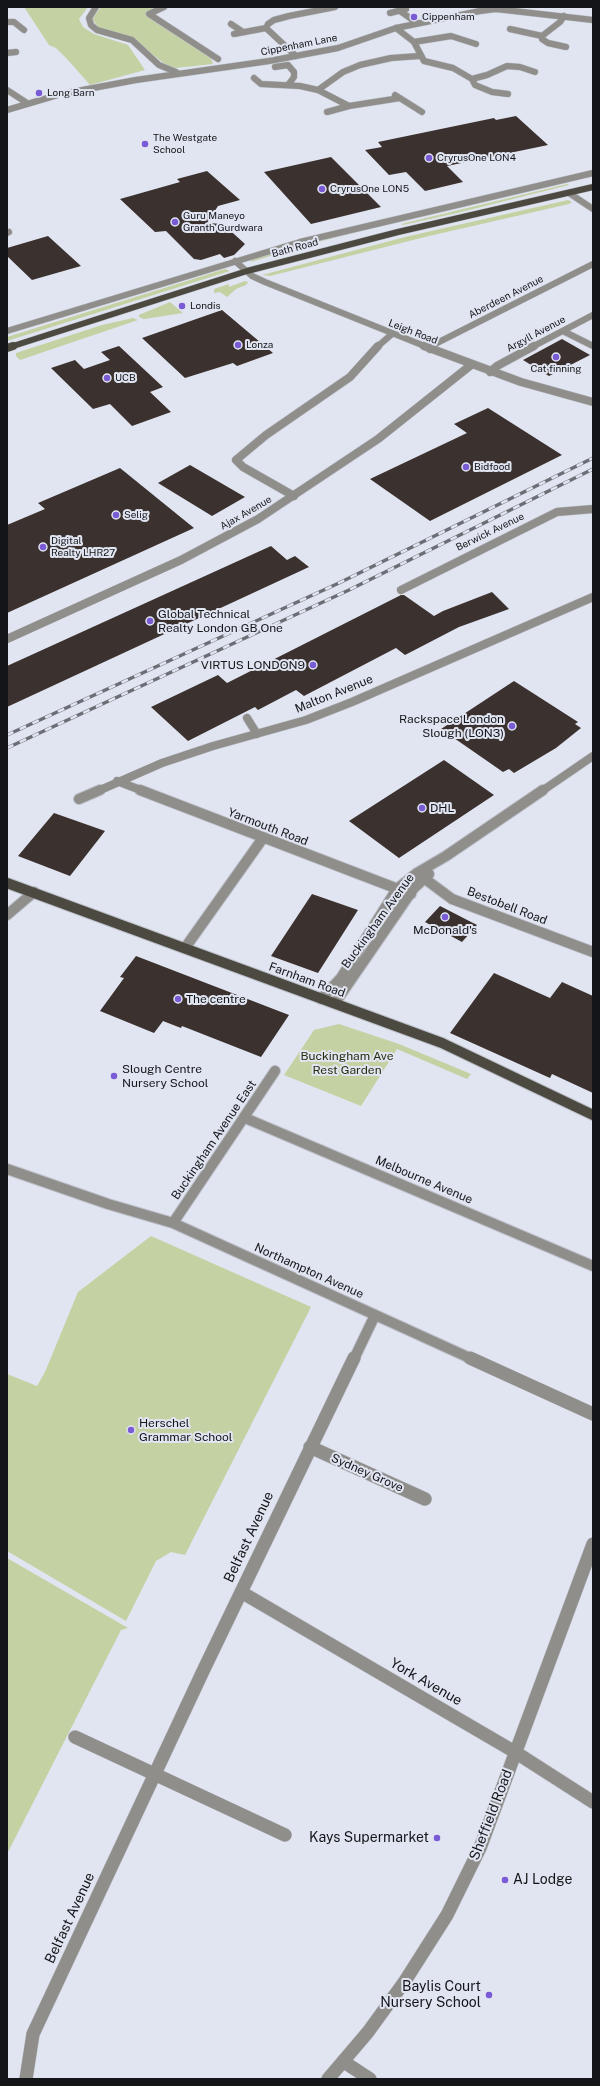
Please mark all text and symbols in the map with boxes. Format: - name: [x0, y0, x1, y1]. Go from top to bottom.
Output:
- place label: Cippenham: [422, 11, 475, 23]
- marker: Cippenham: [409, 12, 419, 22]
- street label: Cippenham Lane: [260, 32, 338, 58]
- place label: Long Barn: [47, 87, 95, 99]
- marker: Long Barn: [34, 88, 44, 98]
- place label: The Westgate School: [153, 132, 217, 156]
- marker: The Westgate School: [140, 139, 150, 149]
- place label: CryrusOne LON4: [437, 152, 516, 164]
- marker: CryrusOne LON4: [424, 153, 434, 163]
- place label: CryrusOne LON5: [330, 183, 409, 195]
- marker: CryrusOne LON5: [317, 184, 327, 194]
- place label: Guru Maneyo Granth Gurdwara: [183, 210, 263, 234]
- marker: Guru Maneyo Granth Gurdwara: [170, 217, 180, 227]
- street label: Bath Road: [270, 236, 320, 260]
- street label: Aberdeen Avenue: [467, 273, 545, 321]
- place label: Londis: [190, 300, 221, 312]
- marker: Londis: [177, 301, 187, 311]
- street label: Argyll Avenue: [504, 313, 568, 355]
- street label: Leigh Road: [387, 317, 439, 347]
- place label: Lonza: [246, 339, 273, 351]
- marker: Lonza: [233, 340, 243, 350]
- marker: Cat finning: [551, 352, 561, 362]
- place label: Cat finning: [530, 363, 582, 375]
- place label: UCB: [115, 372, 136, 384]
- marker: UCB: [102, 373, 112, 383]
- place label: Bidfood: [474, 461, 510, 473]
- marker: Bidfood: [461, 462, 471, 472]
- street label: Ajax Avenue: [218, 493, 274, 533]
- place label: Selig: [124, 509, 148, 521]
- marker: Selig: [111, 510, 121, 520]
- street label: Berwick Avenue: [454, 510, 526, 554]
- place label: Digital Realty LHR27: [51, 535, 115, 558]
- marker: Digital Realty LHR27: [38, 542, 48, 552]
- place label: Global Technical Realty London GB One: [158, 607, 283, 635]
- marker: Global Technical Realty London GB One: [145, 616, 155, 626]
- place label: VIRTUS LONDON9: [201, 658, 305, 672]
- marker: VIRTUS LONDON9: [308, 660, 318, 670]
- street label: Malton Avenue: [293, 672, 375, 716]
- place label: Rackspace London Slough (LON3): [399, 712, 504, 740]
- marker: Rackspace London Slough (LON3): [507, 721, 517, 731]
- place label: DHL: [430, 801, 454, 815]
- marker: DHL: [417, 803, 427, 813]
- street label: Yarmouth Road: [226, 805, 310, 849]
- street label: Buckingham Avenue: [339, 871, 417, 971]
- street label: Bestobell Road: [465, 884, 549, 928]
- marker: McDonald's: [440, 912, 450, 922]
- place label: McDonald's: [413, 923, 477, 937]
- street label: Farnham Road: [267, 959, 347, 1001]
- place label: The centre: [186, 992, 246, 1006]
- marker: The centre: [173, 994, 183, 1004]
- park label: Buckingham Ave Rest Garden: [301, 1049, 393, 1077]
- place label: Slough Centre Nursery School: [122, 1062, 208, 1090]
- marker: Slough Centre Nursery School: [109, 1071, 119, 1081]
- street label: Buckingham Avenue East: [169, 1077, 259, 1203]
- street label: Melbourne Avenue: [373, 1153, 475, 1207]
- street label: Northampton Avenue: [252, 1240, 366, 1302]
- place label: Herschel Grammar School: [139, 1416, 232, 1444]
- marker: Herschel Grammar School: [126, 1425, 136, 1435]
- street label: Sydney Grove: [329, 1451, 405, 1495]
- street label: Belfast Avenue: [221, 1489, 277, 1585]
- street label: York Avenue: [387, 1655, 465, 1709]
- street label: Sheffield Road: [466, 1767, 516, 1863]
- place label: Kays Supermarket: [309, 1830, 429, 1846]
- marker: Kays Supermarket: [432, 1833, 442, 1843]
- street label: Belfast Avenue: [42, 1870, 98, 1966]
- place label: AJ Lodge: [513, 1872, 572, 1888]
- marker: AJ Lodge: [500, 1875, 510, 1885]
- place label: Baylis Court Nursery School: [380, 1979, 481, 2012]
- marker: Baylis Court Nursery School: [484, 1990, 494, 2000]

